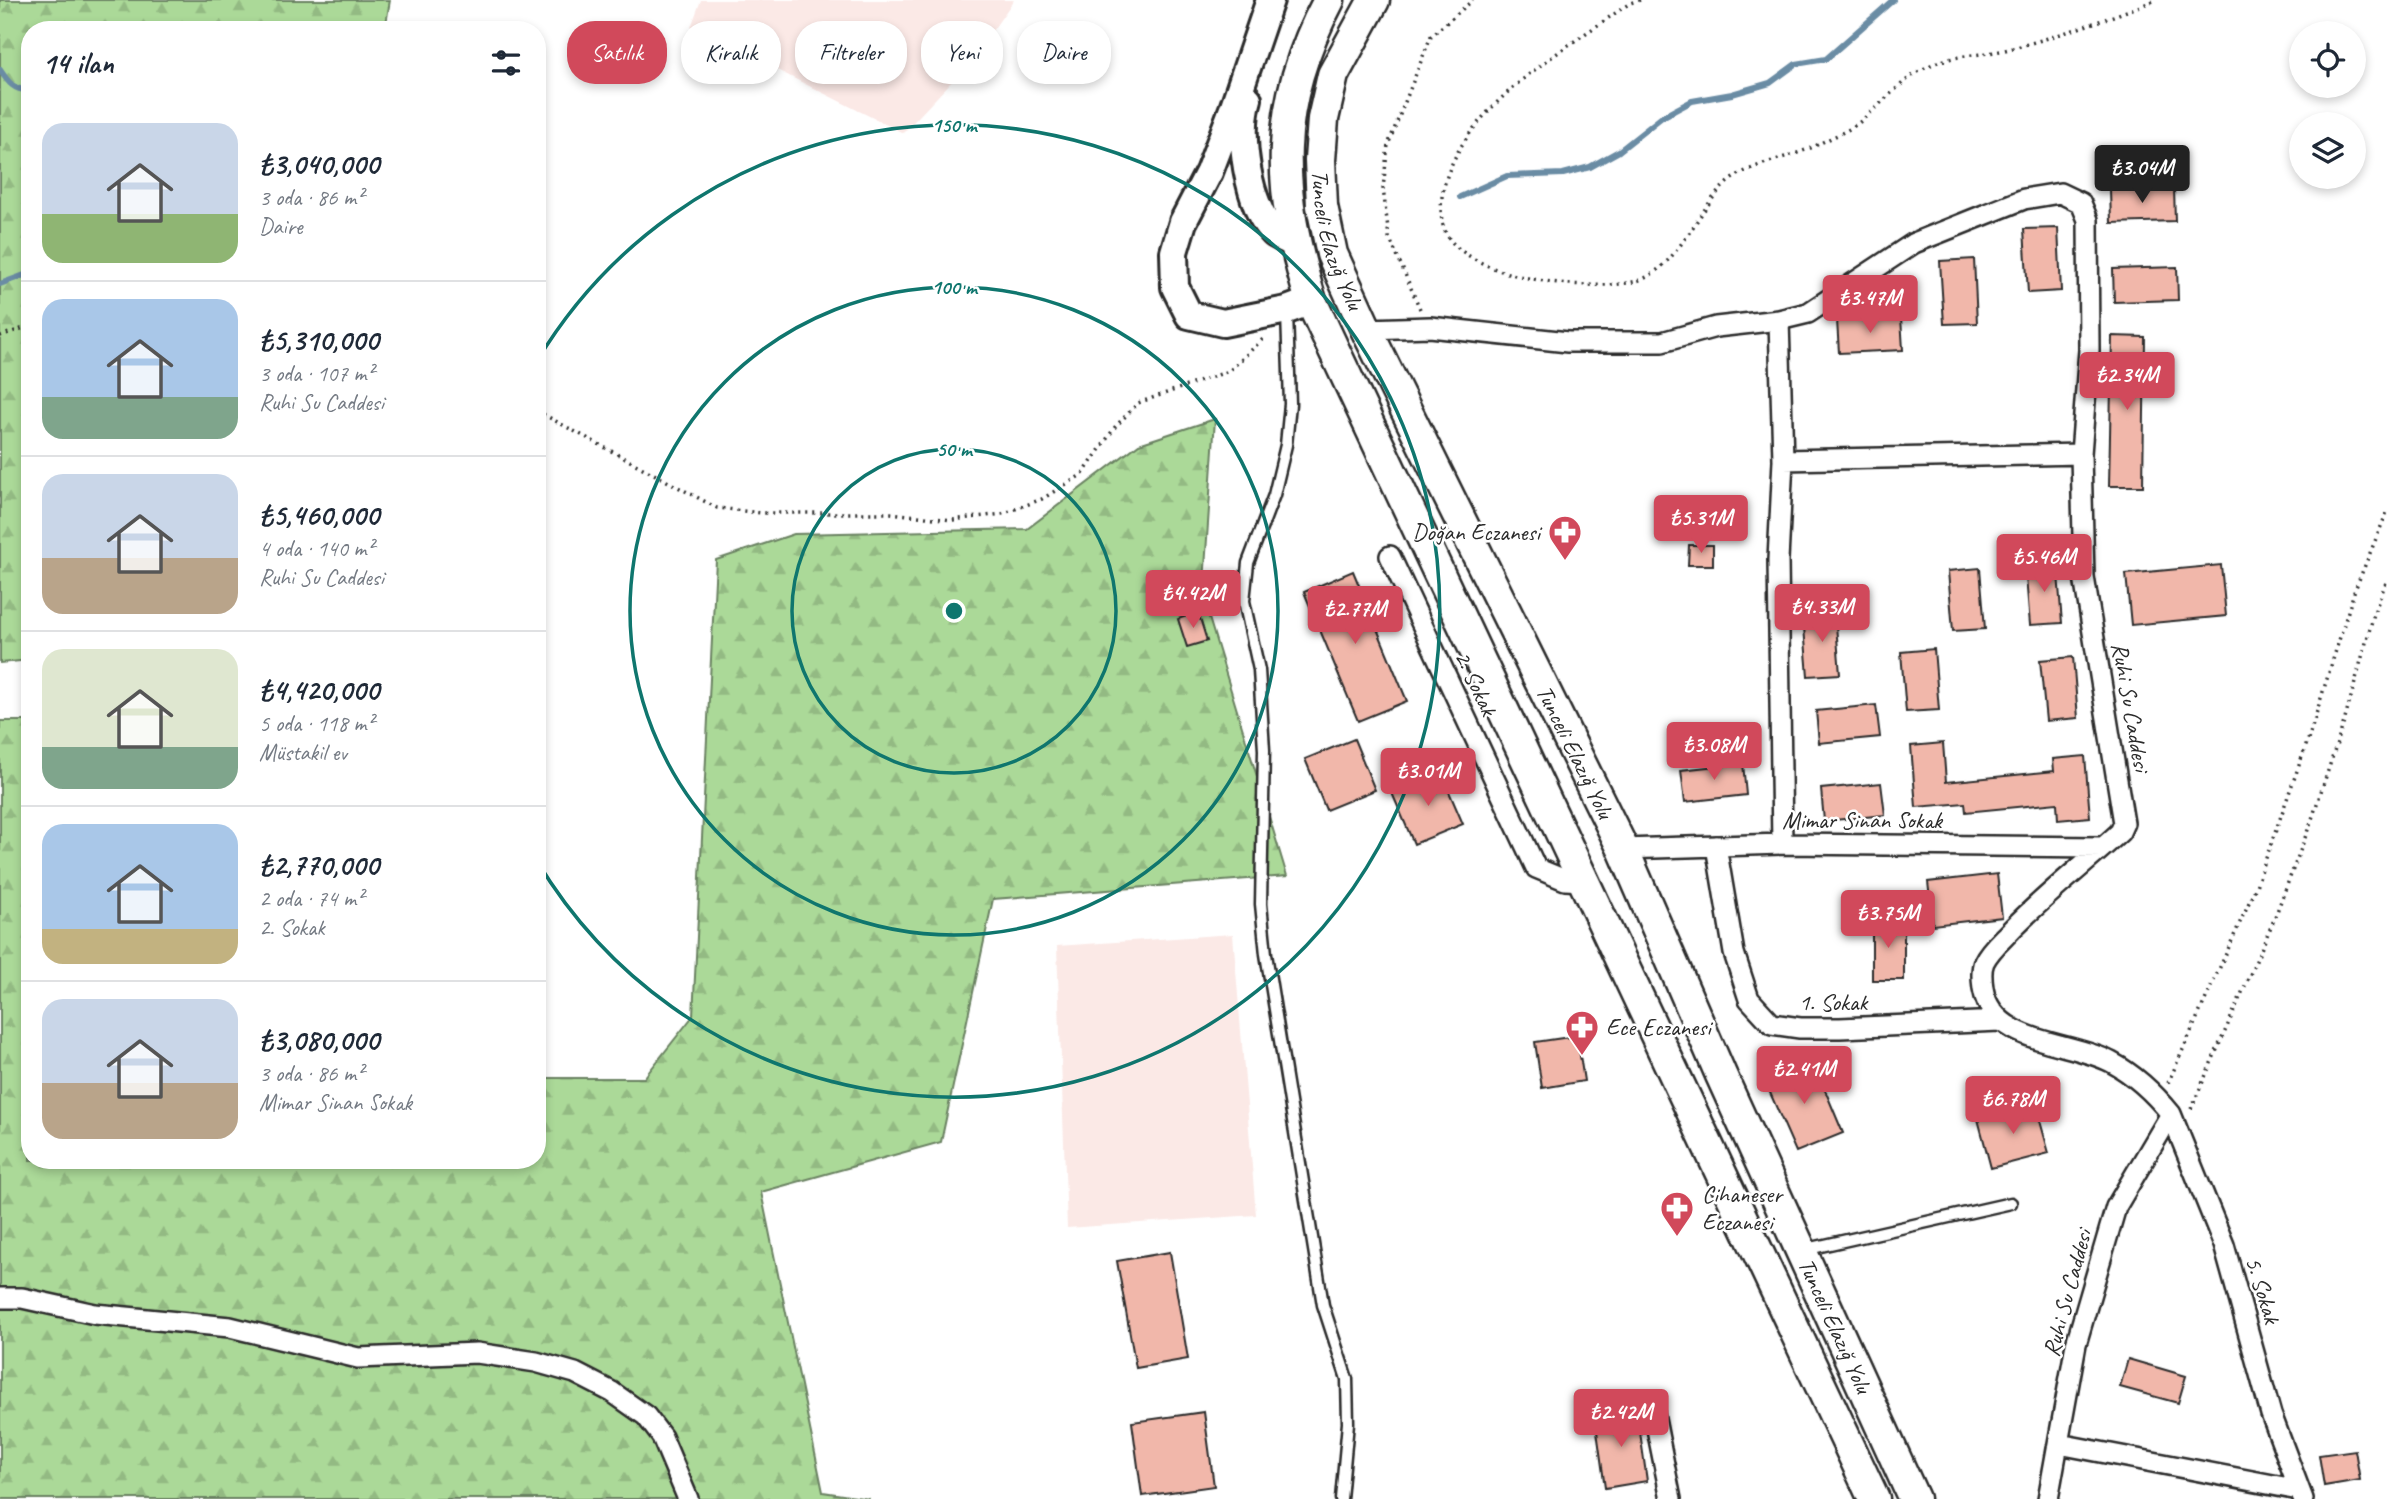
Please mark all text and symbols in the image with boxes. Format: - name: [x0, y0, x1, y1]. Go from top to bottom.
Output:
- chip: Satılık: [567, 21, 667, 84]
- chip: Kiralık: [681, 21, 781, 84]
- chip: Filtreler: [795, 21, 907, 84]
- chip: Yeni: [921, 21, 1003, 84]
- chip: Daire: [1017, 21, 1111, 84]
- map controls: [2289, 21, 2366, 189]
- button: locate: [2289, 21, 2366, 98]
- text: 14 ilan: [42, 44, 114, 82]
- icon: filters: [487, 44, 525, 82]
- text: 150 m: [931, 112, 979, 138]
- button: layers: [2289, 112, 2366, 189]
- text: ₺3,040,000: [259, 145, 379, 183]
- pin: ₺3.04M: [2085, 146, 2199, 205]
- icon: home: [98, 151, 182, 235]
- text: ₺3.04M: [2111, 153, 2173, 182]
- street label: Tunceli Elazığ Yolu: [1305, 169, 1371, 316]
- text: 3 oda · 86 m²: [259, 183, 363, 212]
- text: Daire: [259, 212, 302, 241]
- text: 100 m: [931, 274, 979, 300]
- pin: ₺3.47M: [1813, 276, 1927, 335]
- text: ₺3.47M: [1839, 283, 1901, 312]
- text: ₺5,310,000: [259, 321, 378, 359]
- icon: home: [98, 327, 182, 411]
- pin: ₺2.34M: [2070, 352, 2184, 412]
- text: 3 oda · 107 m²: [259, 359, 374, 388]
- text: ₺2.34M: [2096, 360, 2158, 389]
- text: Ruhi Su Caddesi: [259, 388, 384, 417]
- text: 50 m: [936, 436, 974, 462]
- text: ₺5,460,000: [259, 496, 379, 534]
- pin: ₺5.31M: [1644, 496, 1758, 555]
- icon: home: [98, 502, 182, 586]
- text: ₺5.31M: [1670, 503, 1732, 532]
- pharmacy icon: Doğan Eczanesi: [1546, 513, 1584, 562]
- place label: Doğan Eczanesi: [1412, 517, 1543, 547]
- text: 4 oda · 140 m²: [259, 534, 374, 563]
- pin: ₺5.46M: [1987, 534, 2101, 594]
- text: ₺5.46M: [2013, 542, 2075, 571]
- text: Ruhi Su Caddesi: [259, 563, 384, 592]
- pin: ₺4.42M: [1136, 570, 1250, 630]
- text: ₺4.42M: [1162, 578, 1224, 607]
- pin: ₺4.33M: [1765, 584, 1879, 644]
- pin: ₺2.77M: [1298, 586, 1412, 646]
- text: ₺4.33M: [1791, 592, 1853, 621]
- text: ₺2.77M: [1324, 594, 1386, 623]
- centre of rings: [942, 599, 966, 623]
- street label: Ruhi Su Caddesi: [2105, 640, 2158, 777]
- street label: 2. Sokak: [1448, 646, 1505, 722]
- text: ₺4,420,000: [259, 671, 379, 709]
- icon: home: [98, 677, 182, 761]
- street label: Tunceli Elazığ Yolu: [1530, 680, 1622, 826]
- text: 5 oda · 118 m²: [259, 709, 374, 738]
- pin: ₺3.08M: [1657, 722, 1771, 782]
- text: ₺3.08M: [1683, 730, 1745, 759]
- text: Müstakil ev: [259, 738, 347, 767]
- pin: ₺3.01M: [1371, 748, 1485, 808]
- text: ₺3.01M: [1397, 756, 1459, 785]
- street label: Mimar Sinan Sokak: [1782, 805, 1944, 835]
- text: ₺2,770,000: [259, 846, 379, 884]
- icon: home: [98, 852, 182, 936]
- text: 2 oda · 74 m²: [259, 884, 363, 913]
- pin: ₺3.75M: [1831, 890, 1945, 950]
- text: ₺3.75M: [1857, 898, 1919, 927]
- text: 2. Sokak: [259, 913, 325, 942]
- street label: 1. Sokak: [1799, 987, 1869, 1017]
- pharmacy icon: Ece Eczanesi: [1563, 1008, 1601, 1057]
- place label: Ece Eczanesi: [1606, 1012, 1713, 1042]
- text: ₺3,080,000: [259, 1021, 379, 1059]
- icon: home: [98, 1027, 182, 1111]
- pin: ₺2.41M: [1747, 1046, 1861, 1106]
- text: ₺2.41M: [1773, 1054, 1835, 1083]
- text: 3 oda · 86 m²: [259, 1059, 363, 1088]
- pin: ₺6.78M: [1956, 1076, 2070, 1136]
- text: ₺6.78M: [1981, 1084, 2045, 1113]
- text: Mimar Sinan Sokak: [259, 1088, 412, 1117]
- place label: Cihaneser Eczanesi: [1702, 1179, 1784, 1237]
- pharmacy icon: Cihaneser Eczanesi: [1658, 1189, 1696, 1238]
- street label: Ruhi Su Caddesi: [2036, 1223, 2099, 1360]
- street label: 5. Sokak: [2239, 1253, 2288, 1329]
- street label: Tunceli Elazığ Yolu: [1791, 1254, 1880, 1400]
- pin: ₺2.42M: [1564, 1390, 1678, 1449]
- text: ₺2.42M: [1590, 1397, 1652, 1426]

